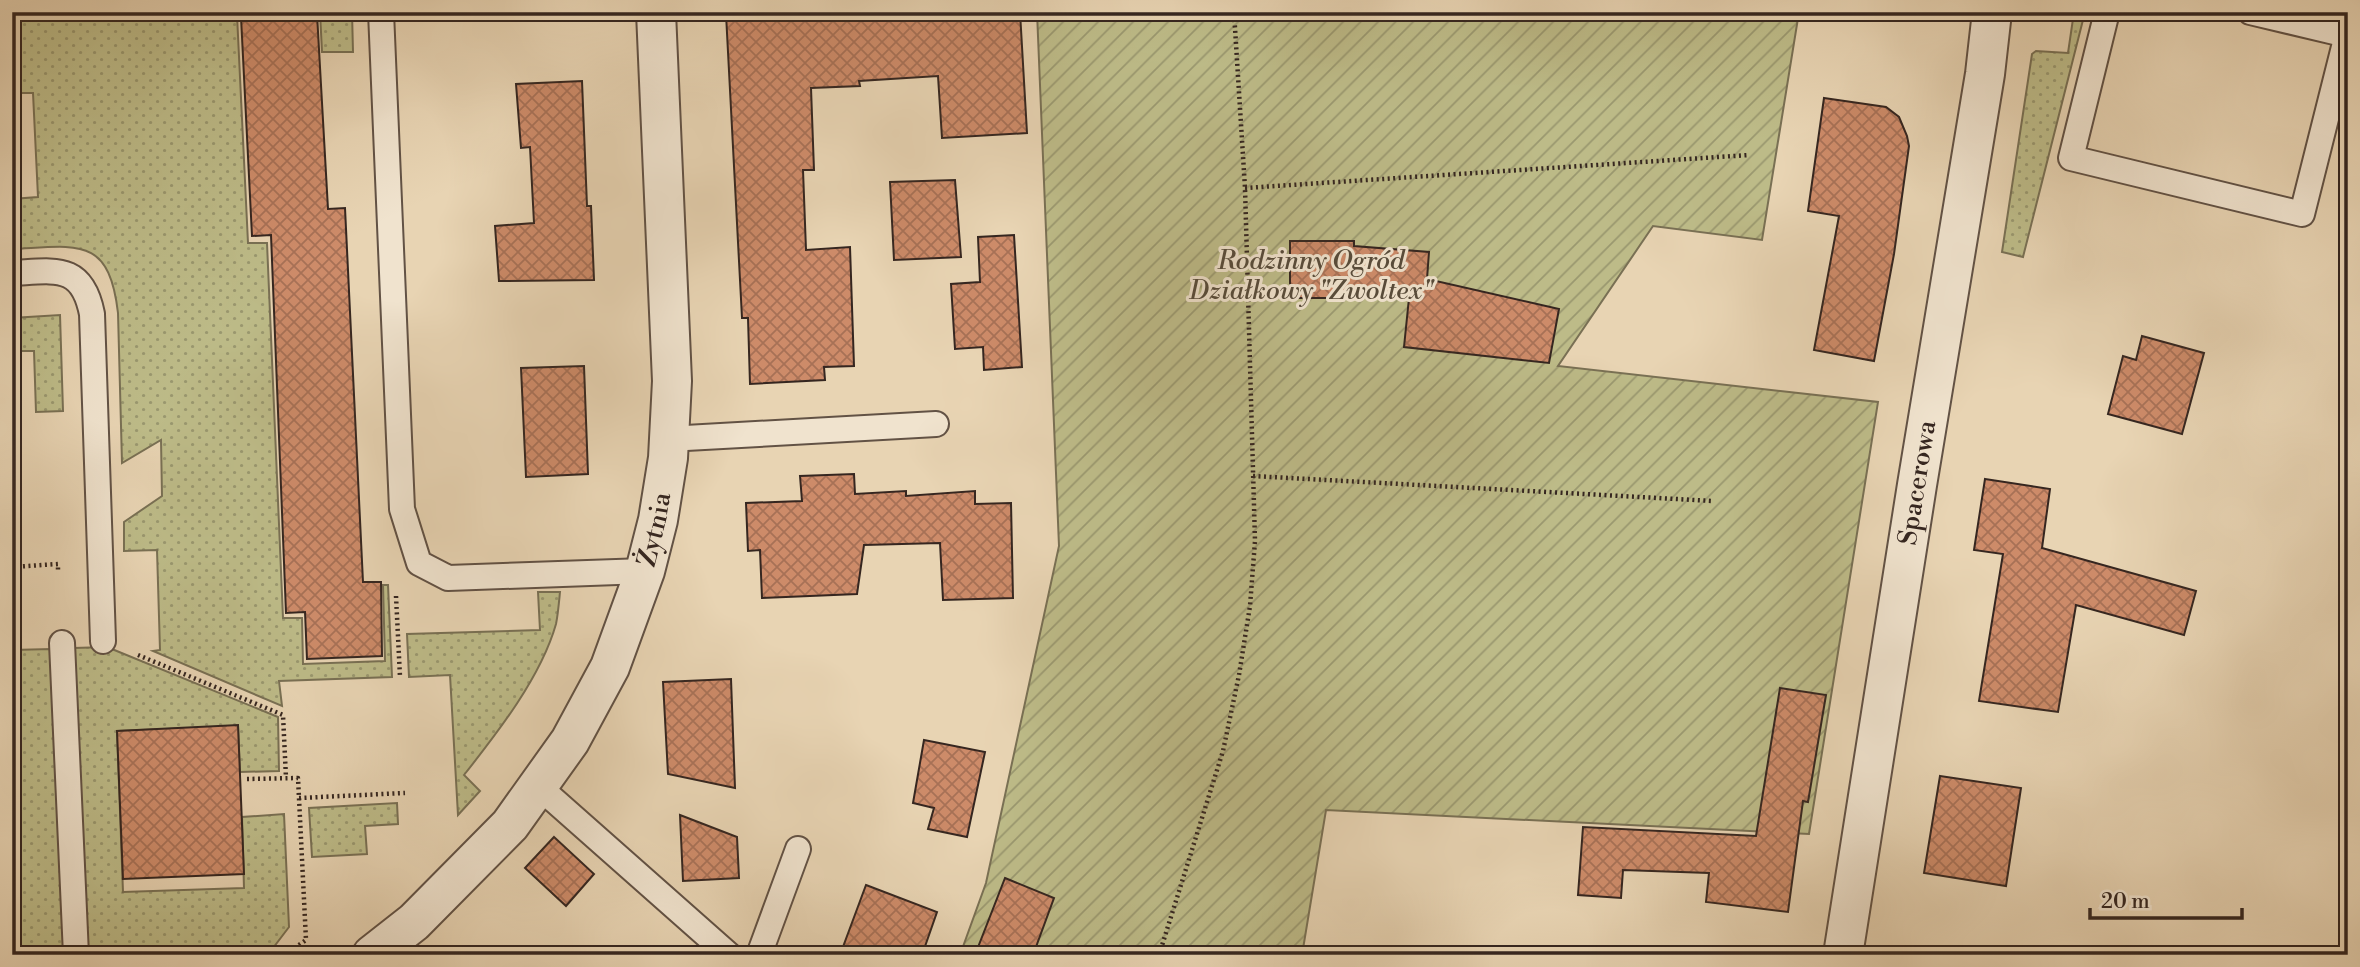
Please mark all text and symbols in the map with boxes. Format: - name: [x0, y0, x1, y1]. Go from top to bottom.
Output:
- park label: Rodzinny Ogród Działkowy "Zwoltex": [1188, 245, 1436, 307]
- street label: Spacerowa: [1892, 417, 1944, 547]
- street label: Żytnia: [630, 489, 678, 570]
- scale bar: [2090, 876, 2243, 920]
- text: 20 m: [2101, 889, 2150, 915]

